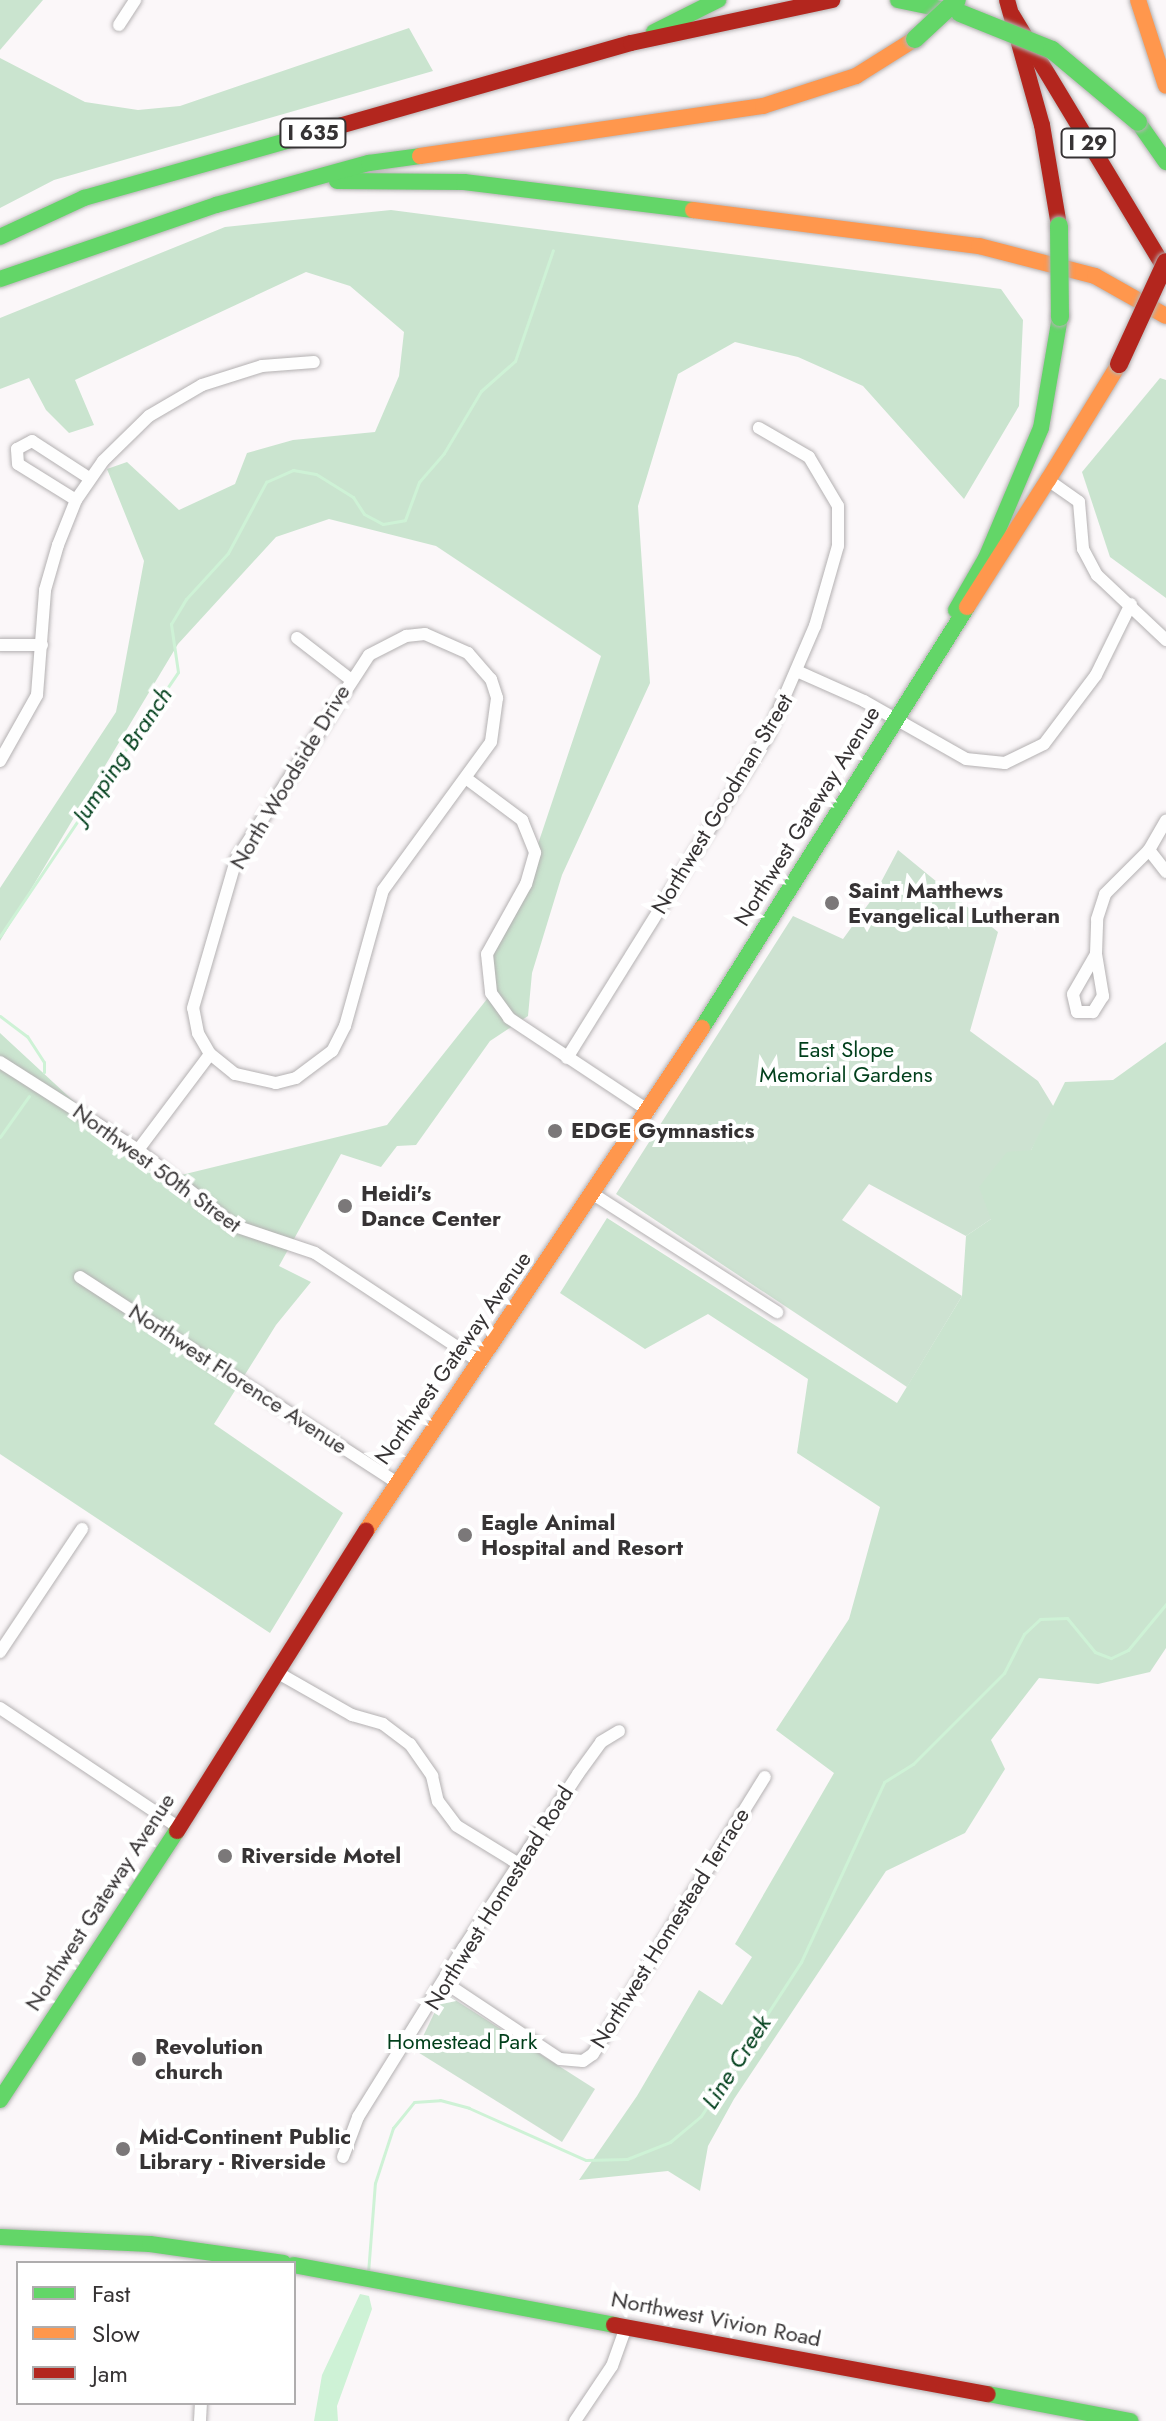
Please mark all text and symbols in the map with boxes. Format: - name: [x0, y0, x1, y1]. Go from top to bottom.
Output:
- road number: I 635: [279, 117, 347, 149]
- road number: I 29: [1060, 127, 1116, 159]
- street label: North Woodside Drive: [224, 680, 356, 874]
- water label: Jumping Branch: [66, 682, 178, 828]
- street label: Northwest Goodman Street: [646, 689, 798, 919]
- street label: Northwest Gateway Avenue: [728, 701, 886, 931]
- place label: Saint Matthews Evangelical Lutheran: [848, 877, 1060, 928]
- marker: Saint Matthews Evangelical Lutheran: [823, 894, 841, 912]
- park label: East Slope Memorial Gardens: [759, 1036, 933, 1088]
- street label: Northwest 50th Street: [68, 1098, 246, 1238]
- place label: EDGE Gymnastics: [571, 1118, 754, 1144]
- marker: EDGE Gymnastics: [546, 1122, 564, 1140]
- place label: Heidi's Dance Center: [361, 1180, 501, 1232]
- marker: Heidi's Dance Center: [336, 1197, 354, 1215]
- street label: Northwest Gateway Avenue: [369, 1246, 537, 1470]
- street label: Northwest Florence Avenue: [124, 1298, 352, 1460]
- place label: Eagle Animal Hospital and Resort: [481, 1509, 683, 1560]
- marker: Eagle Animal Hospital and Resort: [456, 1526, 474, 1544]
- street label: Northwest Homestead Road: [419, 1781, 579, 2015]
- street label: Northwest Gateway Avenue: [20, 1788, 180, 2016]
- street label: Northwest Homestead Terrace: [585, 1803, 755, 2053]
- place label: Riverside Motel: [241, 1843, 401, 1869]
- marker: Riverside Motel: [216, 1847, 234, 1865]
- water label: Line Creek: [695, 2010, 777, 2114]
- park label: Homestead Park: [387, 2029, 537, 2055]
- place label: Revolution church: [155, 2033, 263, 2084]
- marker: Revolution church: [130, 2050, 148, 2068]
- place label: Mid-Continent Public Library - Riverside: [139, 2123, 351, 2174]
- marker: Mid-Continent Public Library - Riverside: [114, 2140, 132, 2158]
- legend: [16, 2261, 296, 2405]
- text: Fast: [92, 2276, 130, 2311]
- street label: Northwest Vivion Road: [609, 2286, 823, 2352]
- text: Slow: [92, 2316, 140, 2351]
- text: Jam: [92, 2356, 128, 2391]

